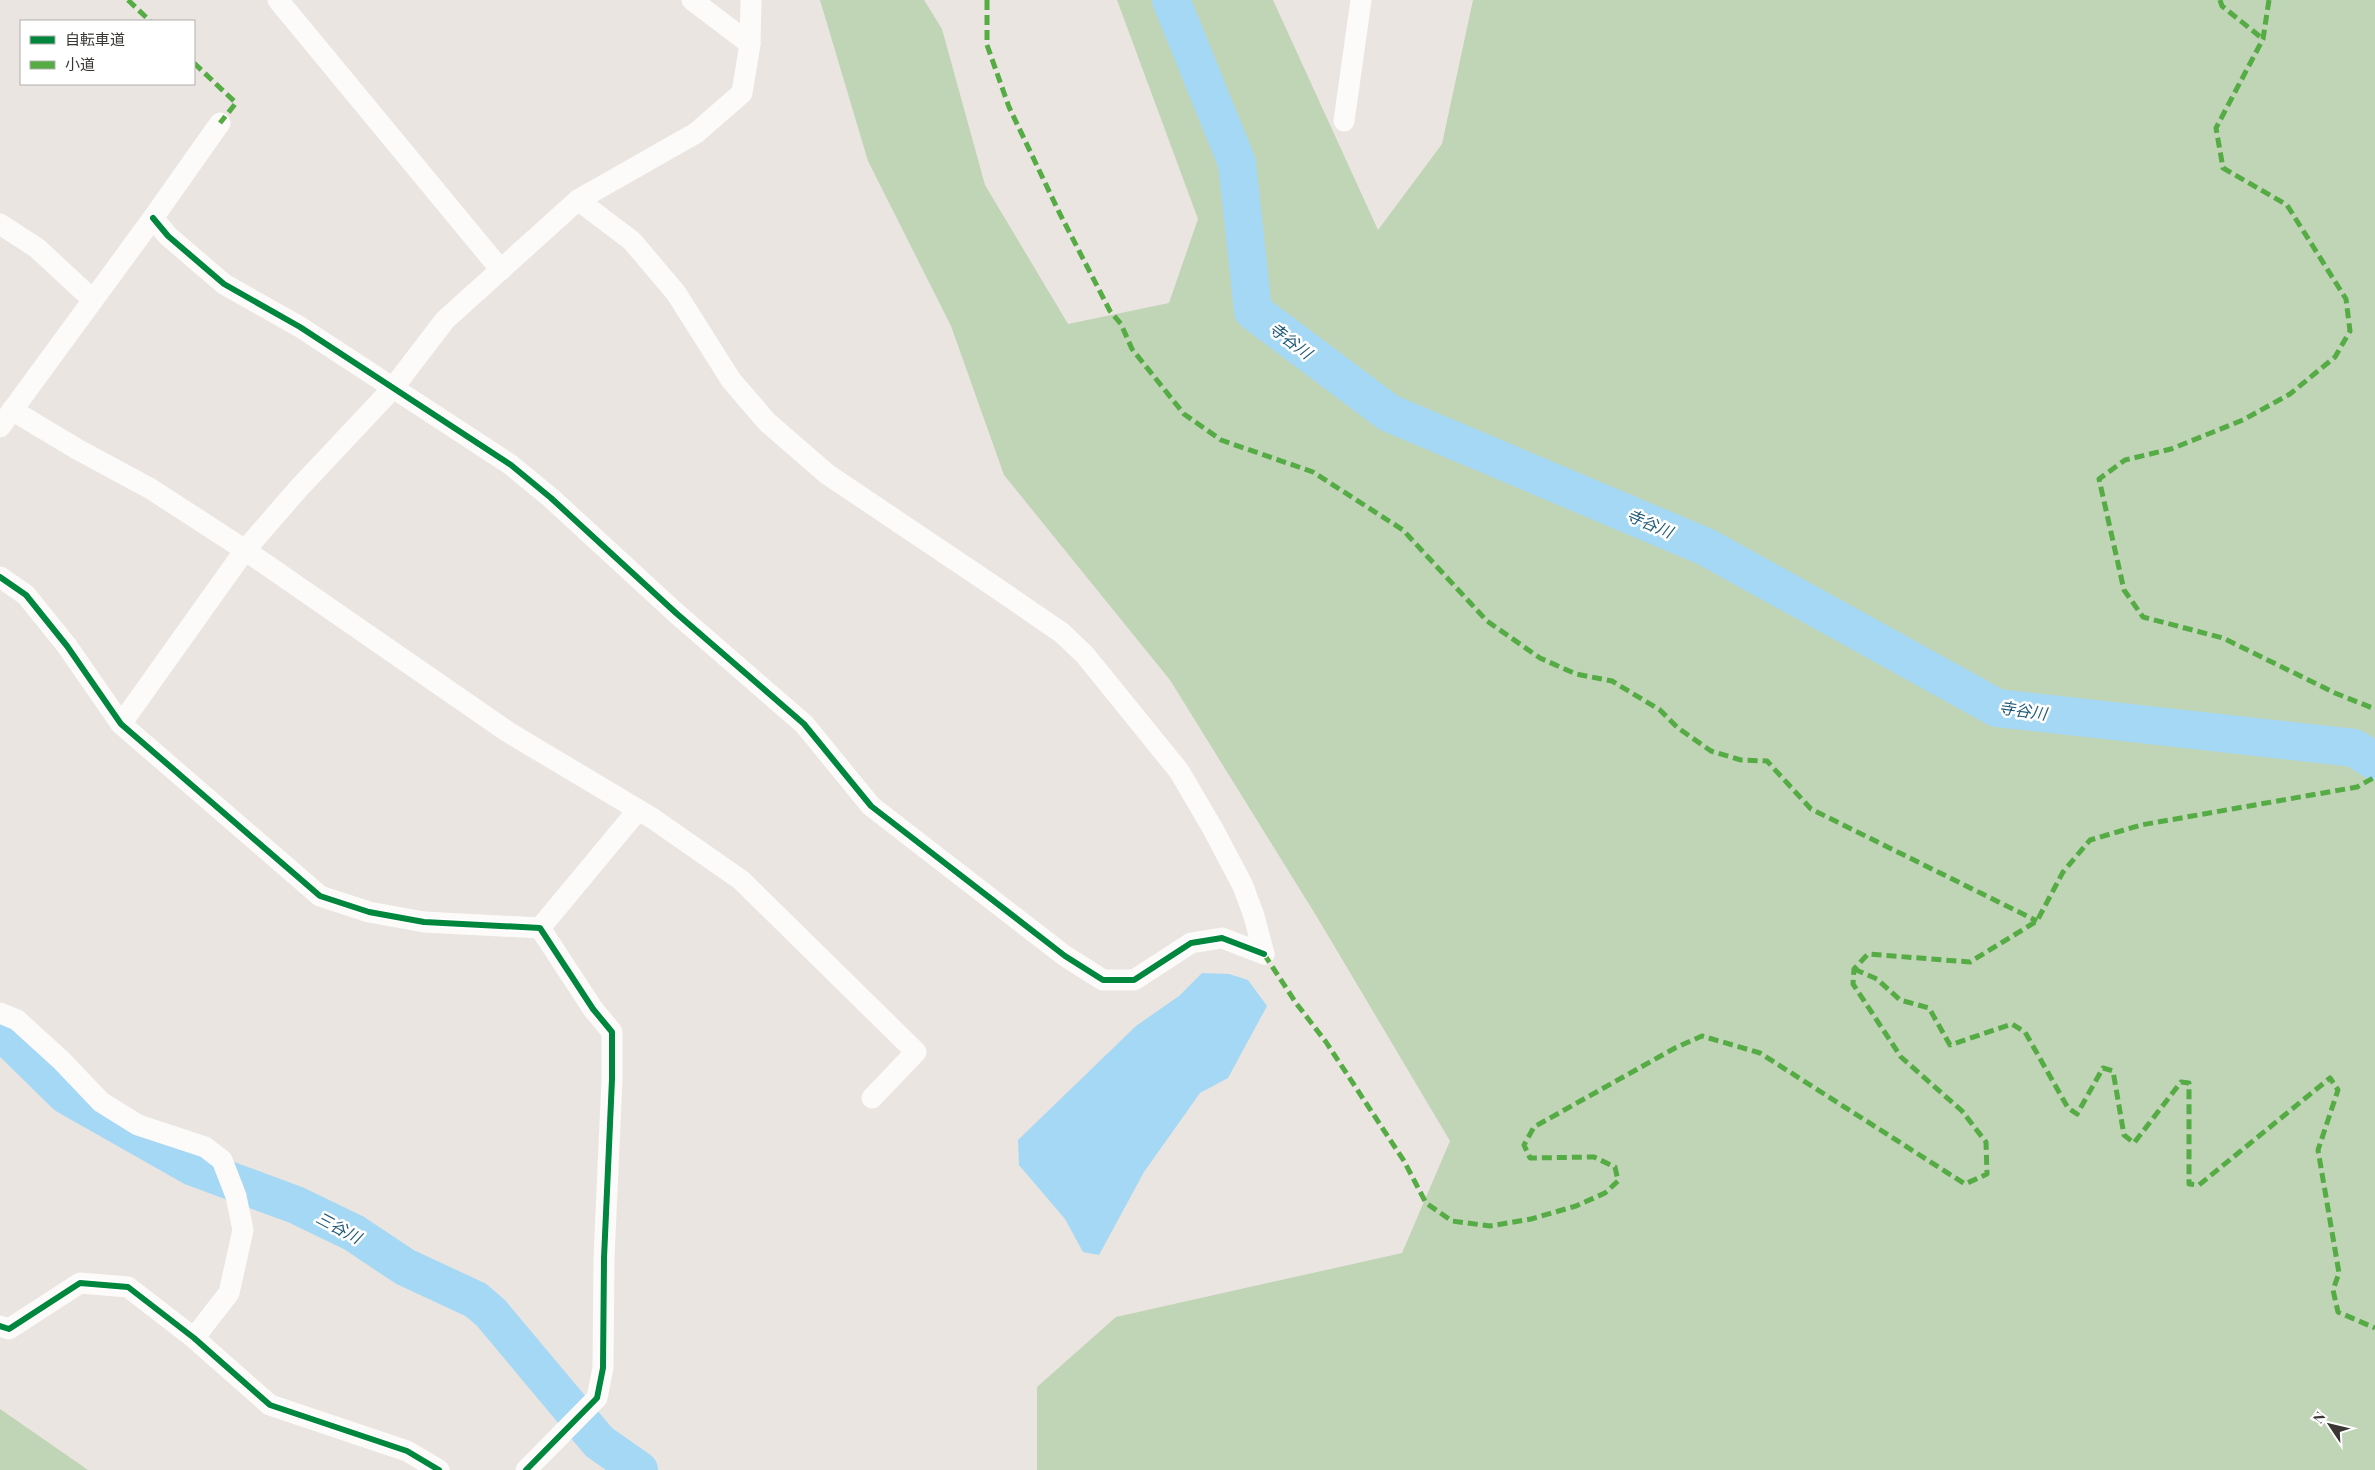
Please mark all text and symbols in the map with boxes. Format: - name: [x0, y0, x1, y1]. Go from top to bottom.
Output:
- legend: [20, 20, 195, 85]
- text: 自転車道: [65, 29, 125, 49]
- text: 小道: [65, 54, 95, 74]
- water label: 寺谷川: [1266, 317, 1318, 364]
- water label: 寺谷川: [1624, 504, 1678, 543]
- water label: 寺谷川: [1998, 696, 2050, 724]
- water label: 三谷川: [313, 1206, 367, 1248]
- north arrow: [2305, 1400, 2355, 1450]
- text: N: [2308, 1408, 2330, 1427]

